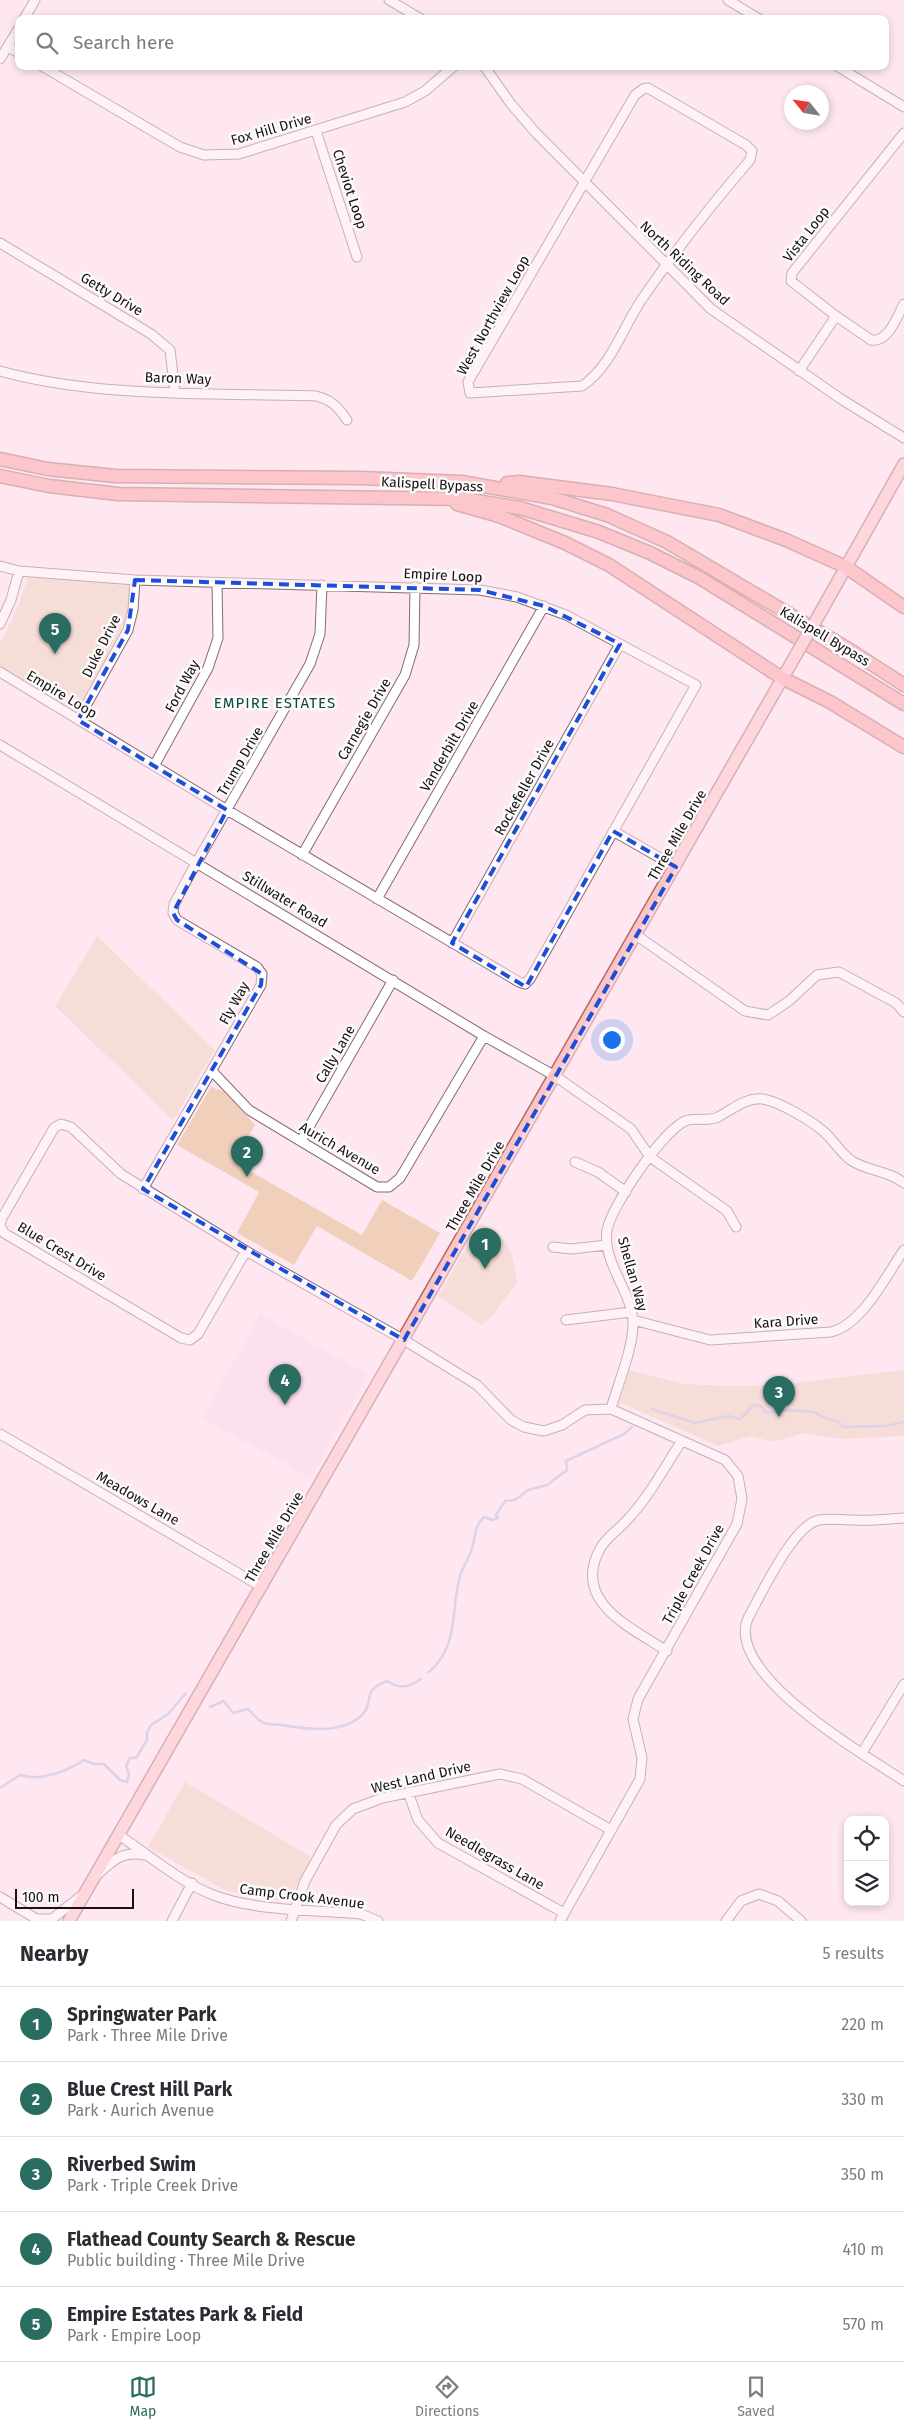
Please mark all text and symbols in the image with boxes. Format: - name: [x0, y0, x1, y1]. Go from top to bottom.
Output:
- search box: [15, 15, 889, 70]
- icon: search: [33, 29, 61, 57]
- text: Search here: [73, 31, 174, 54]
- north arrow: [784, 85, 829, 130]
- street label: Fox Hill Drive: [229, 110, 313, 149]
- street label: Cheviot Loop: [329, 147, 370, 231]
- street label: Vista Loop: [779, 203, 833, 265]
- street label: North Riding Road: [636, 217, 733, 309]
- street label: West Northview Loop: [453, 252, 533, 378]
- street label: Getty Drive: [77, 269, 146, 320]
- street label: Baron Way: [144, 369, 212, 388]
- street label: Kalispell Bypass: [381, 473, 484, 496]
- street label: Empire Loop: [403, 565, 483, 586]
- street label: Kalispell Bypass: [777, 603, 873, 670]
- street label: Duke Drive: [78, 612, 125, 681]
- pin: 5: [39, 613, 71, 654]
- street label: Ford Way: [162, 657, 203, 715]
- street label: Empire Loop: [23, 667, 100, 722]
- street label: Carnegie Drive: [334, 675, 395, 763]
- district label: EMPIRE ESTATES: [214, 694, 336, 712]
- street label: Vanderbilt Drive: [416, 698, 482, 795]
- street label: Trump Drive: [214, 724, 267, 799]
- street label: Rockefeller Drive: [491, 736, 558, 838]
- street label: Three Mile Drive: [644, 787, 710, 884]
- street label: Stillwater Road: [239, 867, 330, 931]
- street label: Fly Way: [216, 979, 253, 1028]
- street label: Cally Lane: [312, 1022, 359, 1086]
- your location: [599, 1027, 625, 1053]
- street label: Aurich Avenue: [296, 1118, 383, 1178]
- pin: 2: [231, 1136, 263, 1177]
- street label: Three Mile Drive: [442, 1138, 508, 1235]
- street label: Blue Crest Drive: [14, 1218, 109, 1285]
- pin: 1: [469, 1228, 501, 1269]
- street label: Shellan Way: [614, 1235, 651, 1313]
- street label: Kara Drive: [753, 1311, 819, 1332]
- pin: 4: [269, 1364, 301, 1405]
- pin: 3: [763, 1376, 795, 1417]
- street label: Meadows Lane: [93, 1468, 182, 1529]
- street label: Three Mile Drive: [241, 1489, 307, 1586]
- street label: Triple Creek Drive: [659, 1521, 728, 1627]
- street label: West Land Drive: [370, 1758, 473, 1797]
- map controls: [844, 1816, 889, 1906]
- button: locate: [844, 1816, 889, 1861]
- street label: Needlegrass Lane: [442, 1823, 547, 1894]
- button: layers: [844, 1861, 889, 1906]
- street label: Camp Crook Avenue: [239, 1880, 365, 1913]
- scale bar: [15, 1886, 134, 1909]
- text: 100 m: [22, 1889, 59, 1906]
- text: Nearby: [20, 1941, 88, 1967]
- text: 5 results: [823, 1944, 884, 1963]
- text: Springwater Park: [67, 2003, 217, 2026]
- text: 1: [32, 2015, 40, 2034]
- text: 220 m: [841, 2015, 884, 2034]
- text: Park · Three Mile Drive: [67, 2026, 228, 2045]
- text: Blue Crest Hill Park: [67, 2078, 232, 2101]
- text: 2: [32, 2090, 40, 2109]
- text: 330 m: [841, 2090, 884, 2109]
- text: Park · Aurich Avenue: [67, 2101, 214, 2120]
- text: Riverbed Swim: [67, 2153, 196, 2176]
- text: 3: [32, 2165, 40, 2184]
- text: 350 m: [841, 2165, 884, 2184]
- text: Park · Triple Creek Drive: [67, 2176, 238, 2195]
- text: Flathead County Search & Rescue: [67, 2228, 356, 2251]
- text: 4: [31, 2240, 41, 2259]
- text: 410 m: [843, 2240, 884, 2259]
- text: Public building · Three Mile Drive: [67, 2251, 305, 2270]
- text: Empire Estates Park & Field: [67, 2303, 303, 2326]
- text: 5: [32, 2315, 40, 2334]
- text: 570 m: [843, 2315, 884, 2334]
- text: Park · Empire Loop: [67, 2326, 201, 2345]
- tab: Map: [129, 2373, 157, 2420]
- tab: Directions: [415, 2373, 479, 2420]
- tab: Saved: [737, 2373, 775, 2420]

